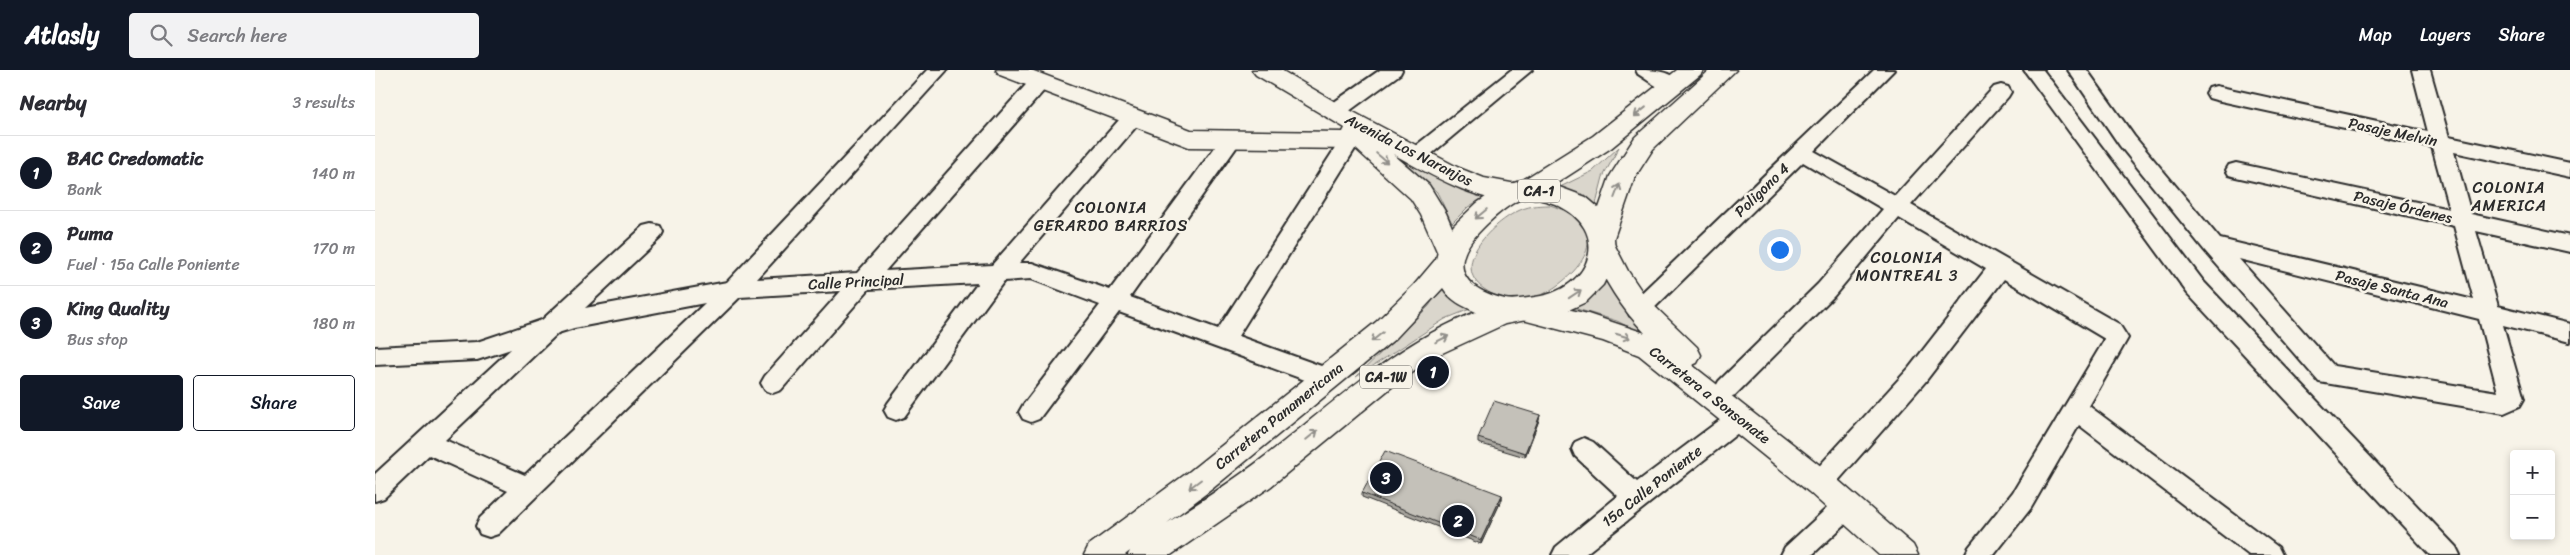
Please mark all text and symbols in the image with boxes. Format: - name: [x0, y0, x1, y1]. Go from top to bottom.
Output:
- search box: [129, 13, 479, 58]
- text: Atlasly: [25, 14, 99, 56]
- text: Search here: [187, 19, 287, 52]
- text: Map: [2359, 19, 2392, 51]
- text: Layers: [2420, 19, 2471, 51]
- text: Share: [2499, 19, 2545, 51]
- icon: search: [147, 21, 175, 49]
- text: Nearby: [20, 84, 86, 122]
- text: 3 results: [292, 88, 355, 117]
- street label: Avenida Los Naranjos: [1340, 106, 1478, 194]
- one-way arrow: [1634, 106, 1647, 117]
- street label: Pasaje Melvin: [2346, 110, 2440, 154]
- text: BAC Credomatic: [67, 142, 204, 175]
- one-way arrow: [1375, 153, 1388, 164]
- street label: Poligono 4: [1728, 157, 1796, 223]
- text: 1: [33, 159, 39, 188]
- text: 140 m: [312, 159, 355, 188]
- district label: COLONIA AMERICA: [2470, 173, 2547, 220]
- text: Bank: [67, 175, 102, 204]
- road number: CA-1: [1518, 180, 1560, 202]
- street label: Pasaje Órdenes: [2351, 183, 2456, 231]
- one-way arrow: [1613, 184, 1622, 199]
- district label: COLONIA GERARDO BARRIOS: [1034, 193, 1188, 240]
- one-way arrow: [1475, 208, 1488, 220]
- text: Puma: [67, 217, 113, 250]
- text: 2: [31, 234, 41, 263]
- text: 170 m: [312, 234, 355, 263]
- your location: [1767, 237, 1793, 263]
- district label: COLONIA MONTREAL 3: [1856, 243, 1958, 290]
- text: Fuel · 15a Calle Poniente: [67, 250, 240, 279]
- street label: Pasaje Santa Ana: [2333, 262, 2452, 316]
- street label: Calle Principal: [808, 266, 905, 297]
- one-way arrow: [1568, 289, 1582, 299]
- text: King Quality: [67, 292, 169, 325]
- text: 3: [32, 309, 40, 338]
- text: 180 m: [312, 309, 355, 338]
- text: Bus stop: [67, 325, 128, 354]
- one-way arrow: [1614, 331, 1630, 341]
- one-way arrow: [1371, 332, 1384, 343]
- one-way arrow: [1434, 333, 1449, 343]
- street label: Carretera a Sonsonate: [1644, 339, 1776, 451]
- pin: 1: [1417, 353, 1449, 391]
- street label: Carretera Panamericana: [1209, 355, 1350, 477]
- road number: CA-1W: [1360, 366, 1412, 388]
- button: Save: [20, 375, 183, 431]
- button: Share: [193, 375, 355, 431]
- one-way arrow: [1305, 429, 1318, 440]
- street label: 15a Calle Poniente: [1596, 438, 1708, 534]
- map controls: [2510, 450, 2555, 540]
- button: +: [2510, 450, 2555, 495]
- pin: 3: [1370, 459, 1402, 497]
- one-way arrow: [1188, 479, 1202, 489]
- button: −: [2510, 495, 2555, 540]
- pin: 2: [1442, 502, 1474, 540]

